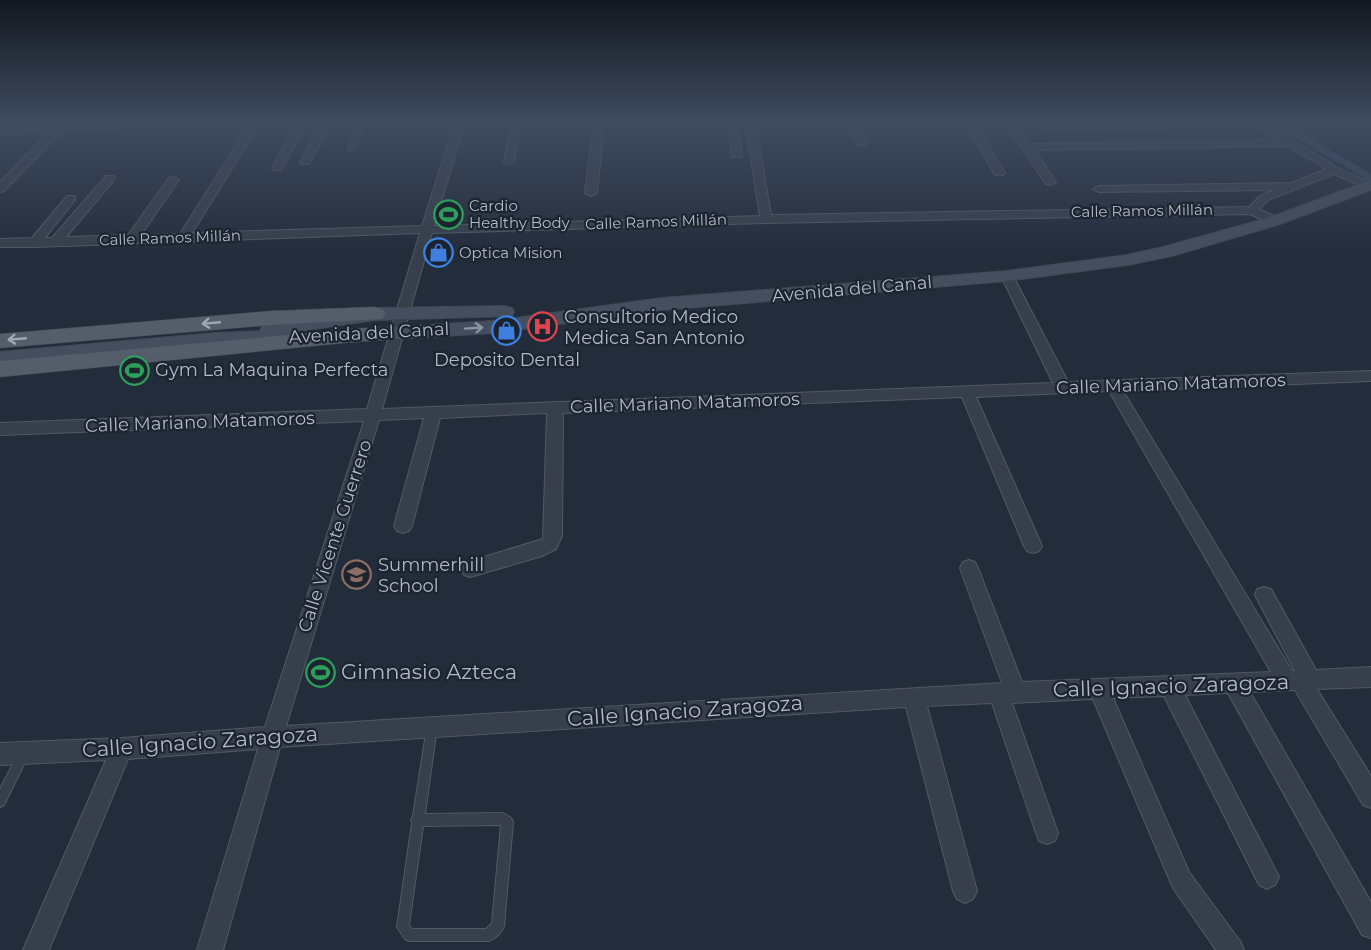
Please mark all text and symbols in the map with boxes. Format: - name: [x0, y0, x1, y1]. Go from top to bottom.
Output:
- place label: Cardio Healthy Body: [469, 196, 571, 232]
- sports icon: Cardio Healthy Body: [432, 199, 464, 231]
- street label: Calle Ramos Millán: [1071, 200, 1213, 221]
- street label: Calle Ramos Millán: [585, 210, 727, 233]
- street label: Calle Ramos Millán: [99, 226, 241, 249]
- shop icon: Optica Mision: [422, 237, 454, 269]
- place label: Optica Mision: [459, 243, 562, 262]
- street label: Avenida del Canal: [771, 271, 933, 307]
- place label: Consultorio Medico Medica San Antonio: [564, 306, 745, 349]
- hospital icon: Consultorio Medico Medica San Antonio: [527, 311, 559, 343]
- shop icon: Deposito Dental: [491, 315, 523, 347]
- one-way arrow: [202, 318, 222, 329]
- street label: Avenida del Canal: [288, 318, 450, 348]
- one-way arrow: [464, 322, 484, 333]
- one-way arrow: [8, 334, 27, 345]
- place label: Deposito Dental: [434, 349, 580, 371]
- sports icon: Gym La Maquina Perfecta: [118, 354, 150, 386]
- place label: Gym La Maquina Perfecta: [155, 359, 388, 381]
- street label: Calle Mariano Matamoros: [1056, 369, 1286, 399]
- street label: Calle Mariano Matamoros: [570, 388, 800, 418]
- street label: Calle Mariano Matamoros: [85, 407, 315, 437]
- street label: Calle Vicente Guerrero: [293, 437, 377, 635]
- place label: Summerhill School: [378, 554, 484, 597]
- school or university icon: Summerhill School: [341, 559, 373, 591]
- sports icon: Gimnasio Azteca: [304, 656, 336, 688]
- place label: Gimnasio Azteca: [341, 659, 517, 684]
- street label: Calle Ignacio Zaragoza: [1052, 669, 1290, 702]
- street label: Calle Ignacio Zaragoza: [566, 690, 804, 731]
- street label: Calle Ignacio Zaragoza: [81, 721, 319, 762]

